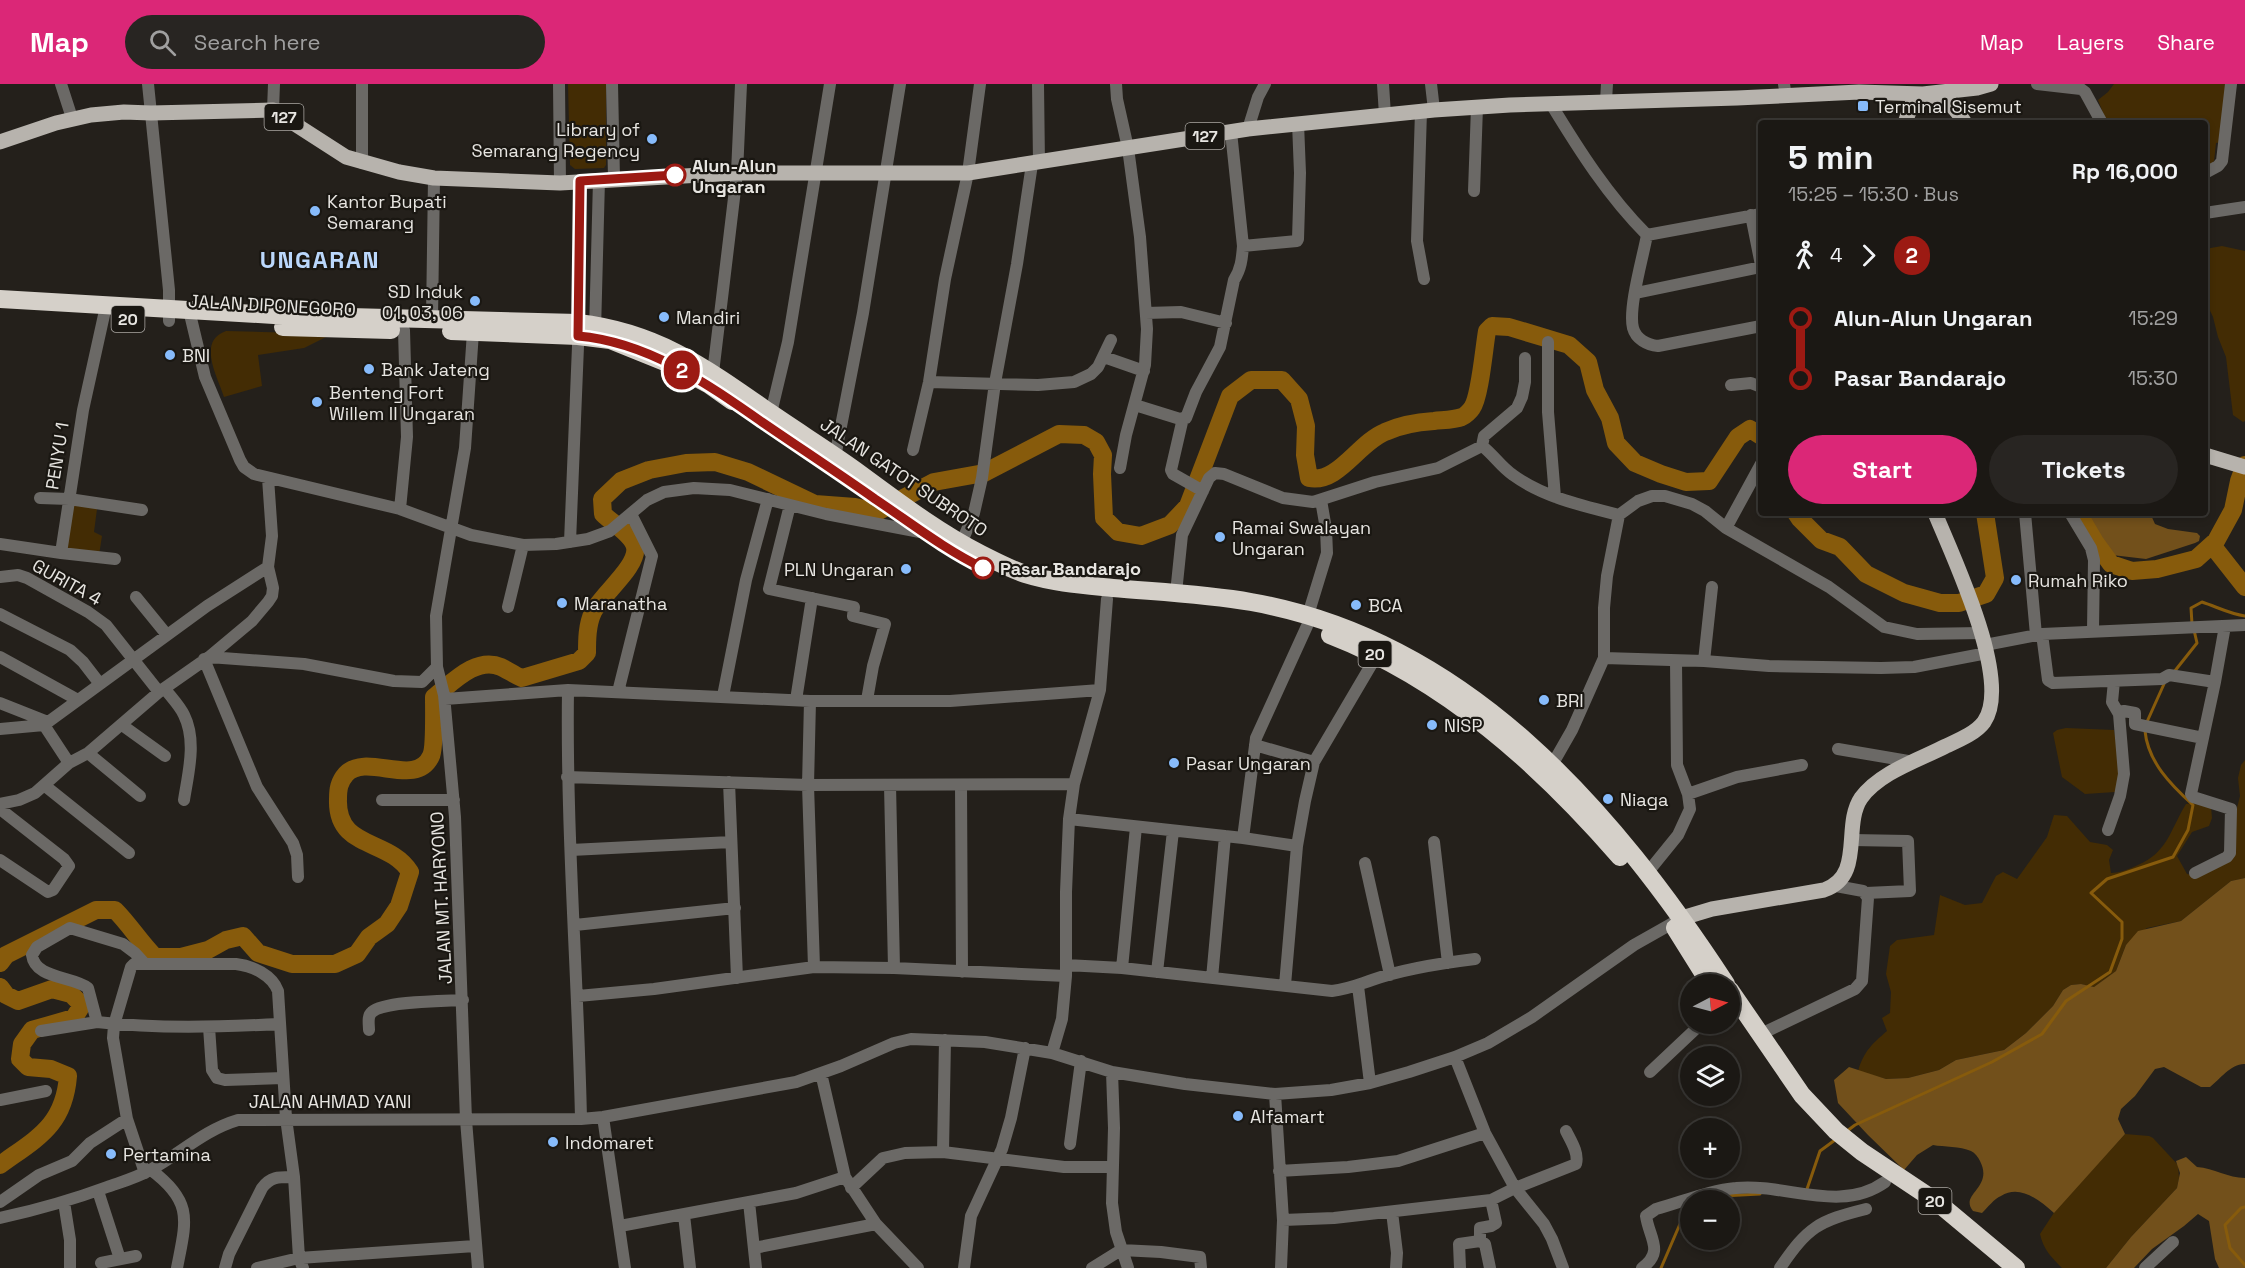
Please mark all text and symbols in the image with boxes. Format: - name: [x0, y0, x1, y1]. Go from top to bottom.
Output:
- search box: [125, 15, 545, 69]
- text: Map: [30, 24, 89, 60]
- icon: search: [146, 26, 179, 59]
- text: Search here: [194, 28, 321, 56]
- text: Map: [1980, 29, 2024, 56]
- text: Layers: [2057, 29, 2124, 56]
- text: Share: [2157, 29, 2215, 56]
- place label: Terminal Sisemut: [1875, 95, 2022, 118]
- marker: Terminal Sisemut: [1856, 99, 1870, 113]
- road number: 127: [264, 104, 304, 130]
- place label: Library of Semarang Regency: [471, 118, 640, 162]
- road number: 127: [1186, 123, 1224, 149]
- marker: Library of Semarang Regency: [645, 132, 659, 146]
- text: 5 min: [1788, 137, 1873, 179]
- place label: Alun-Alun Ungaran: [692, 154, 776, 198]
- text: Rp 16,000: [2072, 157, 2178, 185]
- marker: Alun-Alun Ungaran: [664, 164, 686, 186]
- text: 15:25 – 15:30 · Bus: [1788, 181, 1959, 207]
- place label: Kantor Bupati Semarang: [327, 190, 447, 234]
- marker: Kantor Bupati Semarang: [308, 204, 322, 218]
- icon: walk: [1788, 239, 1821, 272]
- icon: forward: [1852, 239, 1885, 272]
- text: 4: [1830, 242, 1843, 268]
- text: 2: [1906, 242, 1918, 269]
- district label: UNGARAN: [260, 244, 380, 275]
- place label: SD Induk 01, 03, 06: [382, 280, 463, 324]
- street label: JALAN DIPONEGORO: [188, 289, 356, 321]
- marker: SD Induk 01, 03, 06: [468, 294, 482, 308]
- text: Alun-Alun Ungaran: [1834, 304, 2033, 332]
- text: 15:29: [2128, 305, 2178, 331]
- road number: 20: [112, 306, 144, 332]
- place label: Mandiri: [676, 306, 740, 329]
- marker: Mandiri: [657, 310, 671, 324]
- place label: BNI: [182, 344, 210, 367]
- marker: BNI: [163, 348, 177, 362]
- line badge: 2: [662, 350, 702, 390]
- text: 2: [676, 357, 688, 384]
- place label: Bank Jateng: [381, 358, 490, 381]
- marker: Bank Jateng: [362, 362, 376, 376]
- text: Pasar Bandarajo: [1834, 364, 2006, 392]
- text: 15:30: [2128, 365, 2178, 391]
- place label: Benteng Fort Willem II Ungaran: [329, 381, 475, 425]
- marker: Benteng Fort Willem II Ungaran: [310, 395, 324, 409]
- street label: JALAN GATOT SUBROTO: [816, 412, 992, 542]
- street label: PENYU 1: [40, 421, 74, 491]
- button: Start: [1788, 435, 1977, 504]
- button: Tickets: [1989, 435, 2178, 504]
- place label: Ramai Swalayan Ungaran: [1232, 516, 1371, 560]
- marker: Ramai Swalayan Ungaran: [1213, 530, 1227, 544]
- street label: GURITA 4: [28, 554, 106, 610]
- marker: Pasar Bandarajo: [972, 557, 994, 579]
- place label: Pasar Bandarajo: [1000, 557, 1141, 580]
- place label: PLN Ungaran: [784, 558, 894, 581]
- marker: PLN Ungaran: [899, 562, 913, 576]
- place label: Rumah Riko: [2028, 569, 2128, 592]
- marker: Rumah Riko: [2009, 573, 2023, 587]
- place label: Maranatha: [574, 592, 667, 615]
- place label: BCA: [1368, 594, 1403, 617]
- marker: Maranatha: [555, 596, 569, 610]
- marker: BCA: [1349, 598, 1363, 612]
- road number: 20: [1358, 641, 1392, 667]
- place label: BRI: [1556, 689, 1584, 712]
- marker: BRI: [1537, 693, 1551, 707]
- place label: NISP: [1444, 714, 1482, 737]
- marker: NISP: [1425, 718, 1439, 732]
- place label: Pasar Ungaran: [1186, 752, 1311, 775]
- marker: Pasar Ungaran: [1167, 756, 1181, 770]
- place label: Niaga: [1620, 788, 1668, 811]
- marker: Niaga: [1601, 792, 1615, 806]
- street label: JALAN MT. HARYONO: [425, 811, 457, 985]
- north arrow: [1680, 974, 1740, 1034]
- map controls: [1680, 974, 1740, 1250]
- button: layers: [1680, 1046, 1740, 1106]
- street label: JALAN AHMAD YANI: [249, 1090, 411, 1113]
- place label: Alfamart: [1250, 1105, 1325, 1128]
- marker: Alfamart: [1231, 1109, 1245, 1123]
- button: +: [1680, 1118, 1740, 1178]
- place label: Indomaret: [565, 1131, 654, 1154]
- marker: Indomaret: [546, 1135, 560, 1149]
- place label: Pertamina: [123, 1143, 211, 1166]
- marker: Pertamina: [104, 1147, 118, 1161]
- road number: 20: [1918, 1188, 1952, 1214]
- button: −: [1680, 1190, 1740, 1250]

